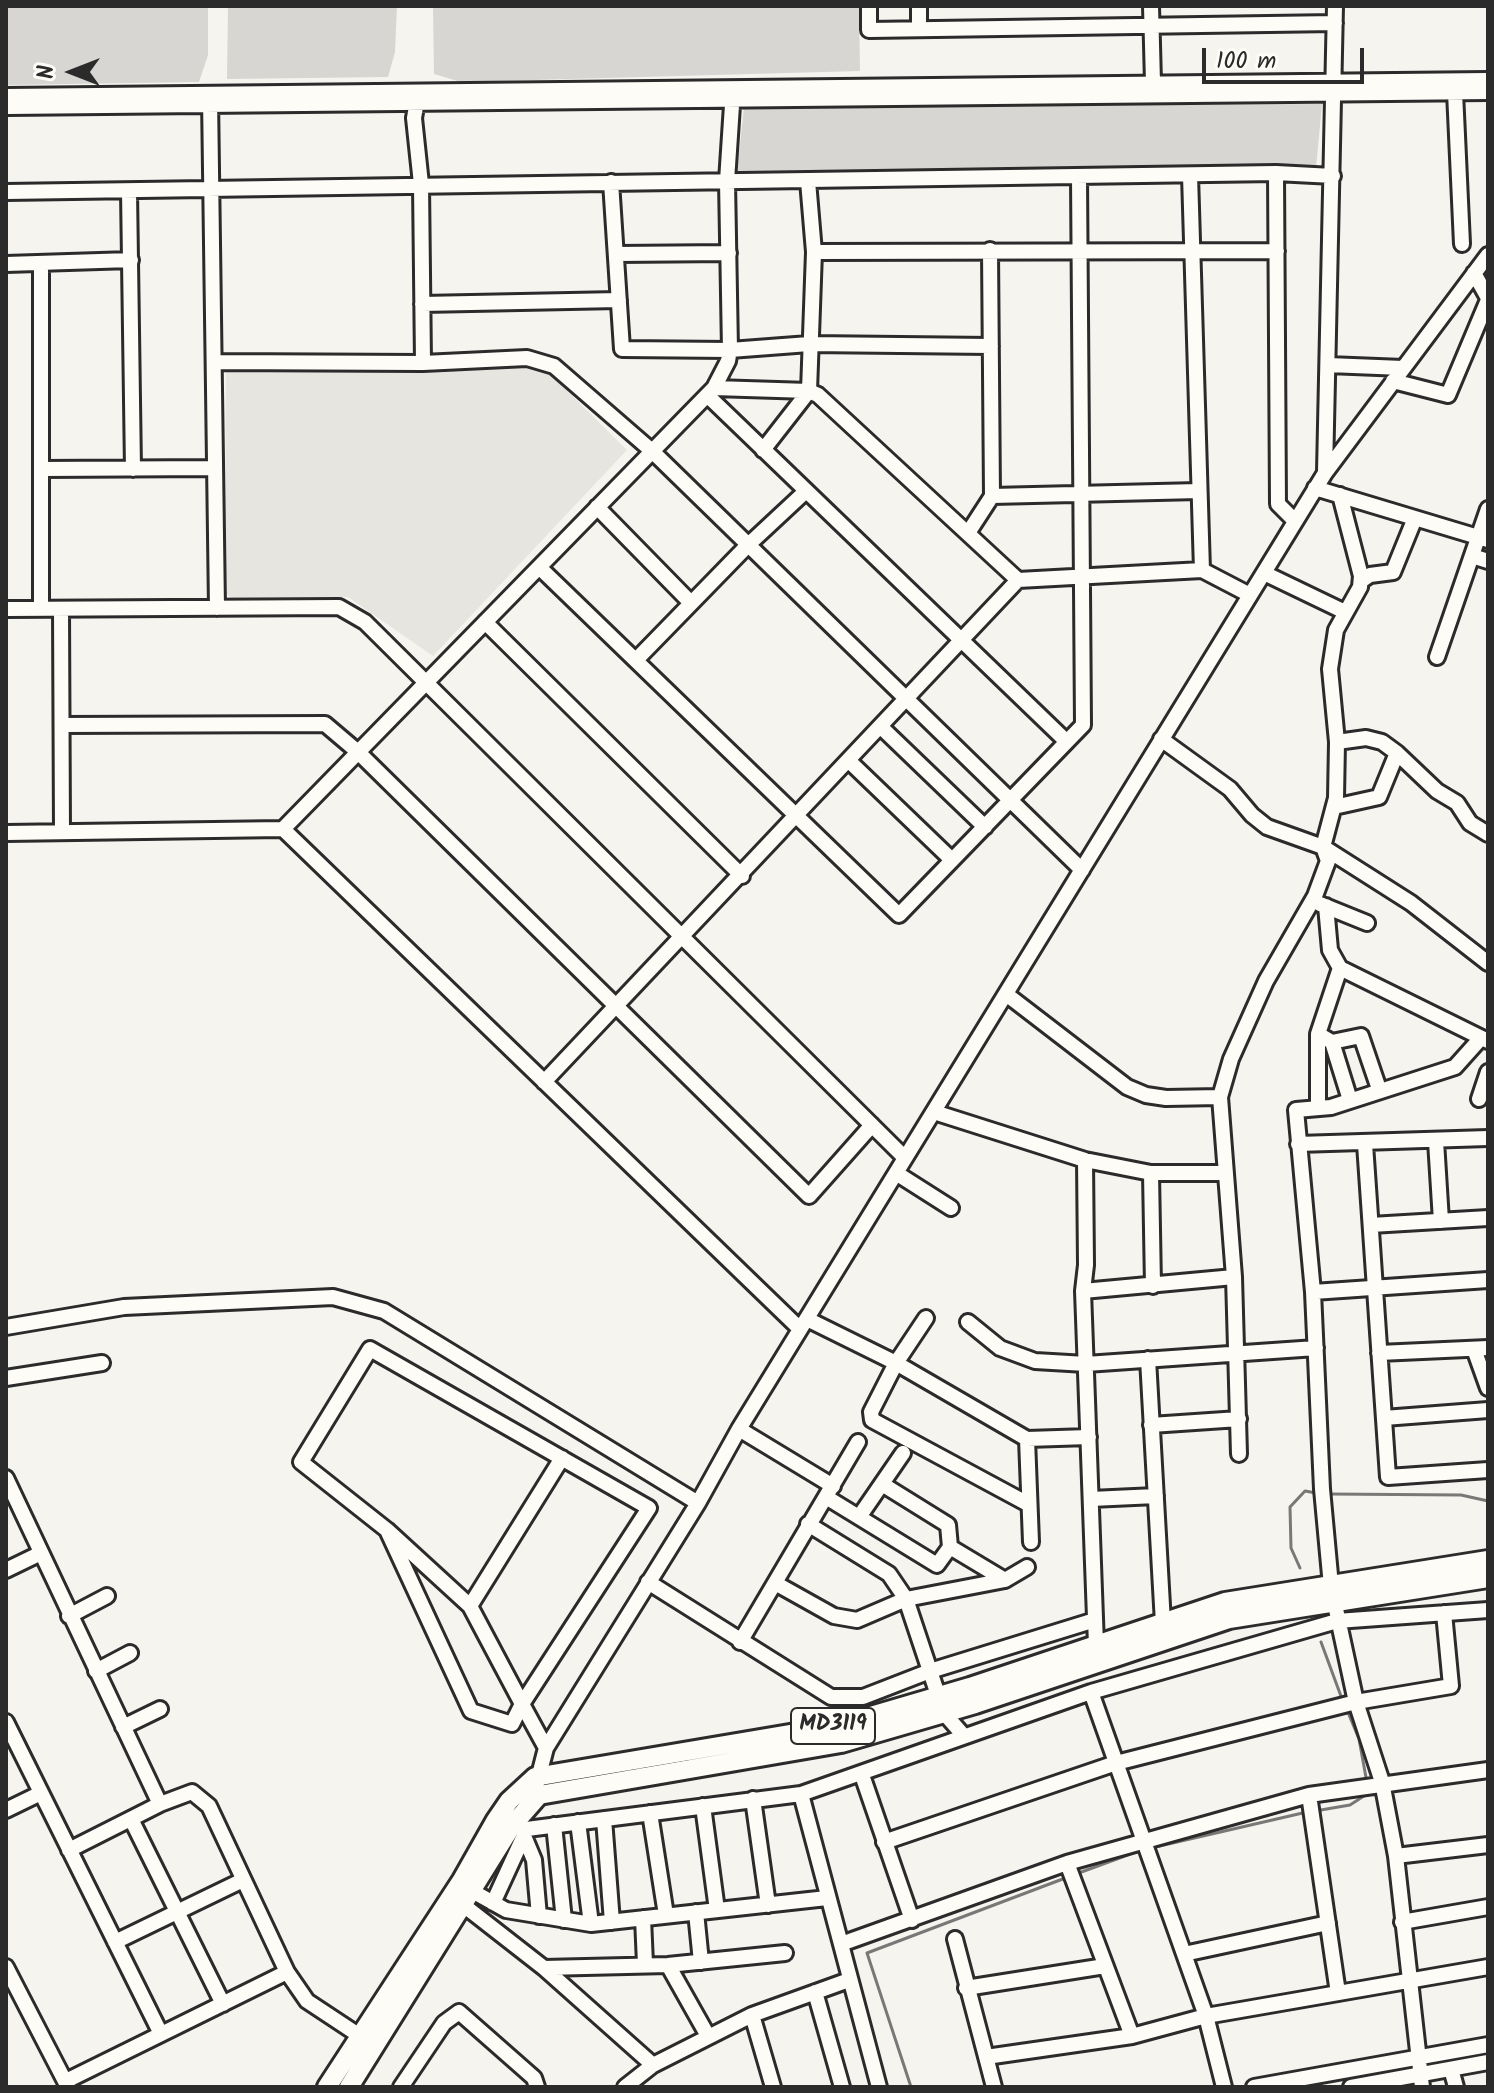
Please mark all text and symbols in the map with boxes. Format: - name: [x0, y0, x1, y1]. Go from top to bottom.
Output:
- north arrow: [32, 32, 112, 112]
- scale bar: [1206, 32, 1368, 82]
- text: 100 m: [1216, 42, 1276, 81]
- text: N: [30, 65, 65, 79]
- road number: MD3119: [791, 1708, 875, 1744]

